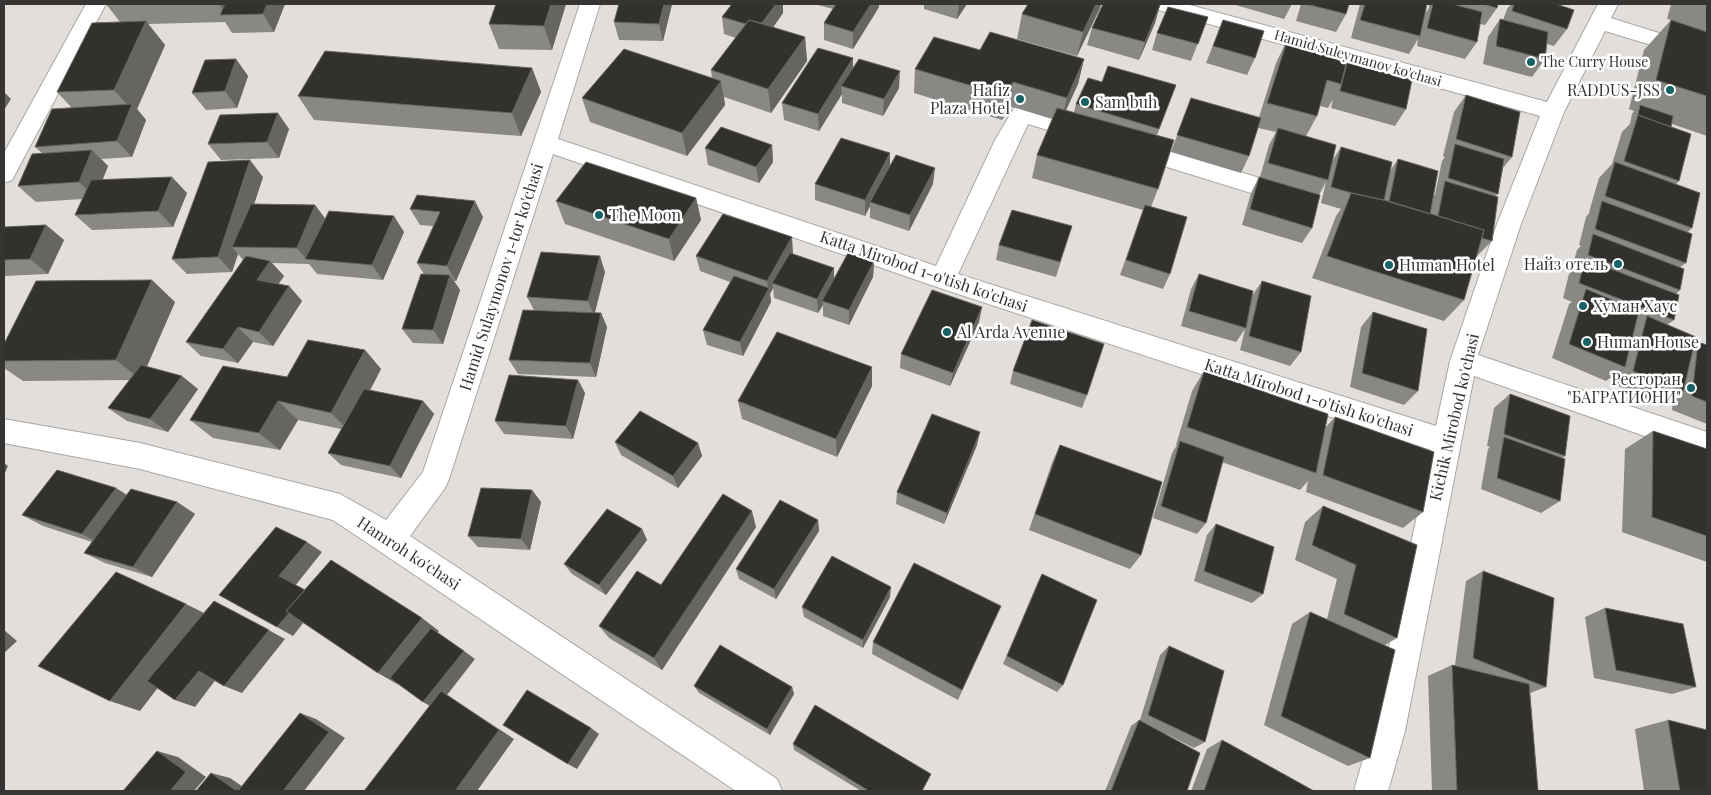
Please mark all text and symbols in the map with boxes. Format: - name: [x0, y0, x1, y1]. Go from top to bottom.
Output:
- street label: Hamid Suleymanov ko'chasi: [1272, 24, 1444, 91]
- place label: The Curry House: [1541, 52, 1648, 71]
- marker: The Curry House: [1525, 56, 1537, 68]
- place label: Hafiz Plaza Hotel: [930, 79, 1010, 118]
- place label: RADDUS-JSS: [1567, 79, 1660, 100]
- marker: RADDUS-JSS: [1664, 84, 1676, 96]
- place label: Sam buh: [1095, 91, 1158, 112]
- marker: Hafiz Plaza Hotel: [1014, 93, 1026, 105]
- marker: Sam buh: [1079, 96, 1091, 108]
- street label: Hamid Sulaymonov 1-tor ko'chasi: [454, 160, 547, 393]
- place label: The Moon: [609, 204, 682, 225]
- marker: The Moon: [593, 209, 605, 221]
- street label: Katta Mirobod 1-o'tish ko'chasi: [818, 225, 1031, 316]
- place label: Найз отель: [1524, 253, 1608, 274]
- place label: Human Hotel: [1399, 254, 1495, 275]
- marker: Найз отель: [1612, 258, 1624, 270]
- marker: Human Hotel: [1383, 259, 1395, 271]
- place label: Хуман Хаус: [1593, 295, 1678, 316]
- marker: Хуман Хаус: [1577, 300, 1589, 312]
- place label: Al Arda Avenue: [956, 321, 1065, 342]
- marker: Al Arda Avenue: [941, 326, 953, 338]
- street label: Kichik Mirobod ko'chasi: [1424, 331, 1483, 503]
- place label: Human House: [1597, 331, 1699, 352]
- marker: Human House: [1581, 336, 1593, 348]
- street label: Katta Mirobod 1-o'tish ko'chasi: [1202, 353, 1417, 440]
- place label: Ресторан "БАГРАТИОНИ": [1567, 368, 1681, 407]
- marker: Ресторан "БАГРАТИОНИ": [1685, 382, 1697, 394]
- street label: Hamroh ko'chasi: [354, 511, 465, 594]

